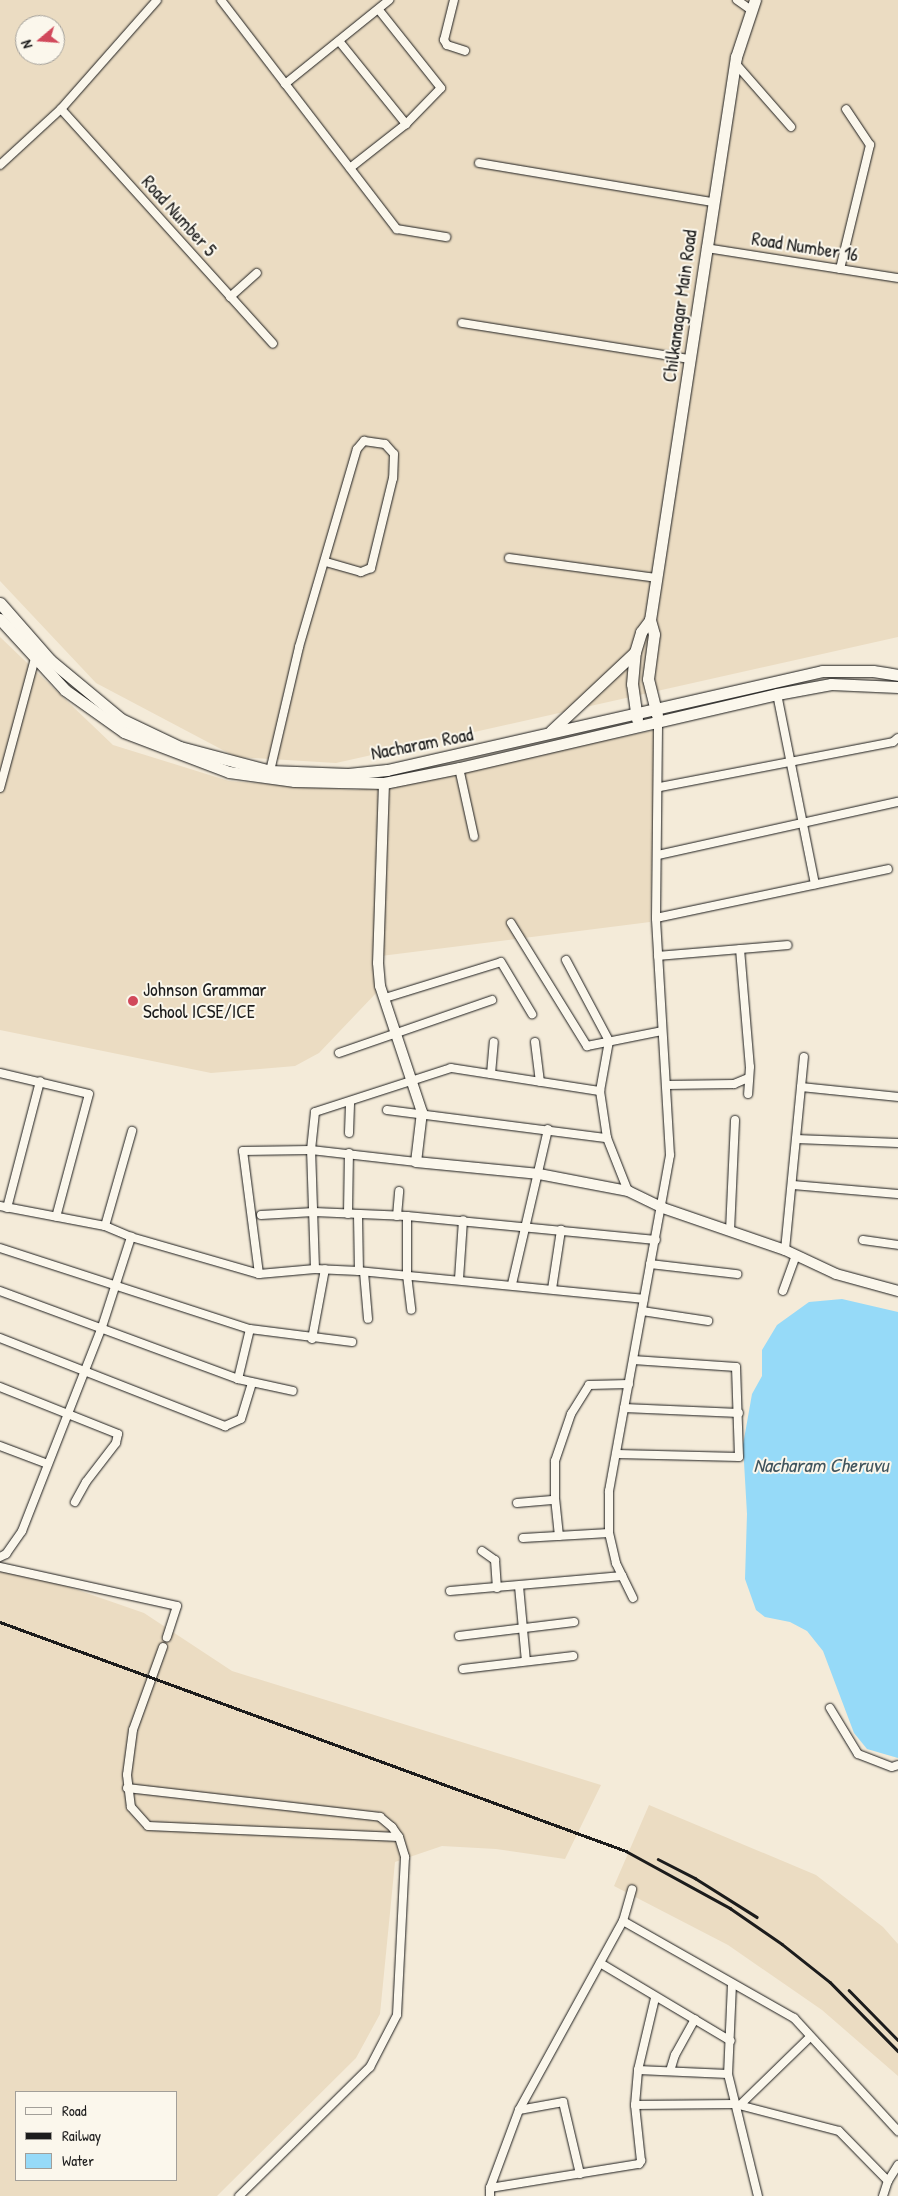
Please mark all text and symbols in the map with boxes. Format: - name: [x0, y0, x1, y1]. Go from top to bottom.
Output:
- north arrow: [15, 15, 65, 65]
- text: N: [16, 38, 36, 51]
- street label: Road Number 5: [137, 171, 221, 261]
- street label: Road Number 16: [750, 227, 860, 267]
- street label: Chilkanagar Main Road: [658, 228, 702, 384]
- street label: Nacharam Road: [369, 723, 475, 765]
- place label: Johnson Grammar School ICSE/ICE: [143, 979, 267, 1023]
- marker: Johnson Grammar School ICSE/ICE: [127, 995, 139, 1007]
- water label: Nacharam Cheruvu: [753, 1452, 889, 1476]
- legend: [15, 2091, 178, 2181]
- text: Road: [62, 2100, 87, 2121]
- text: Railway: [62, 2125, 101, 2146]
- text: Water: [62, 2150, 94, 2171]

